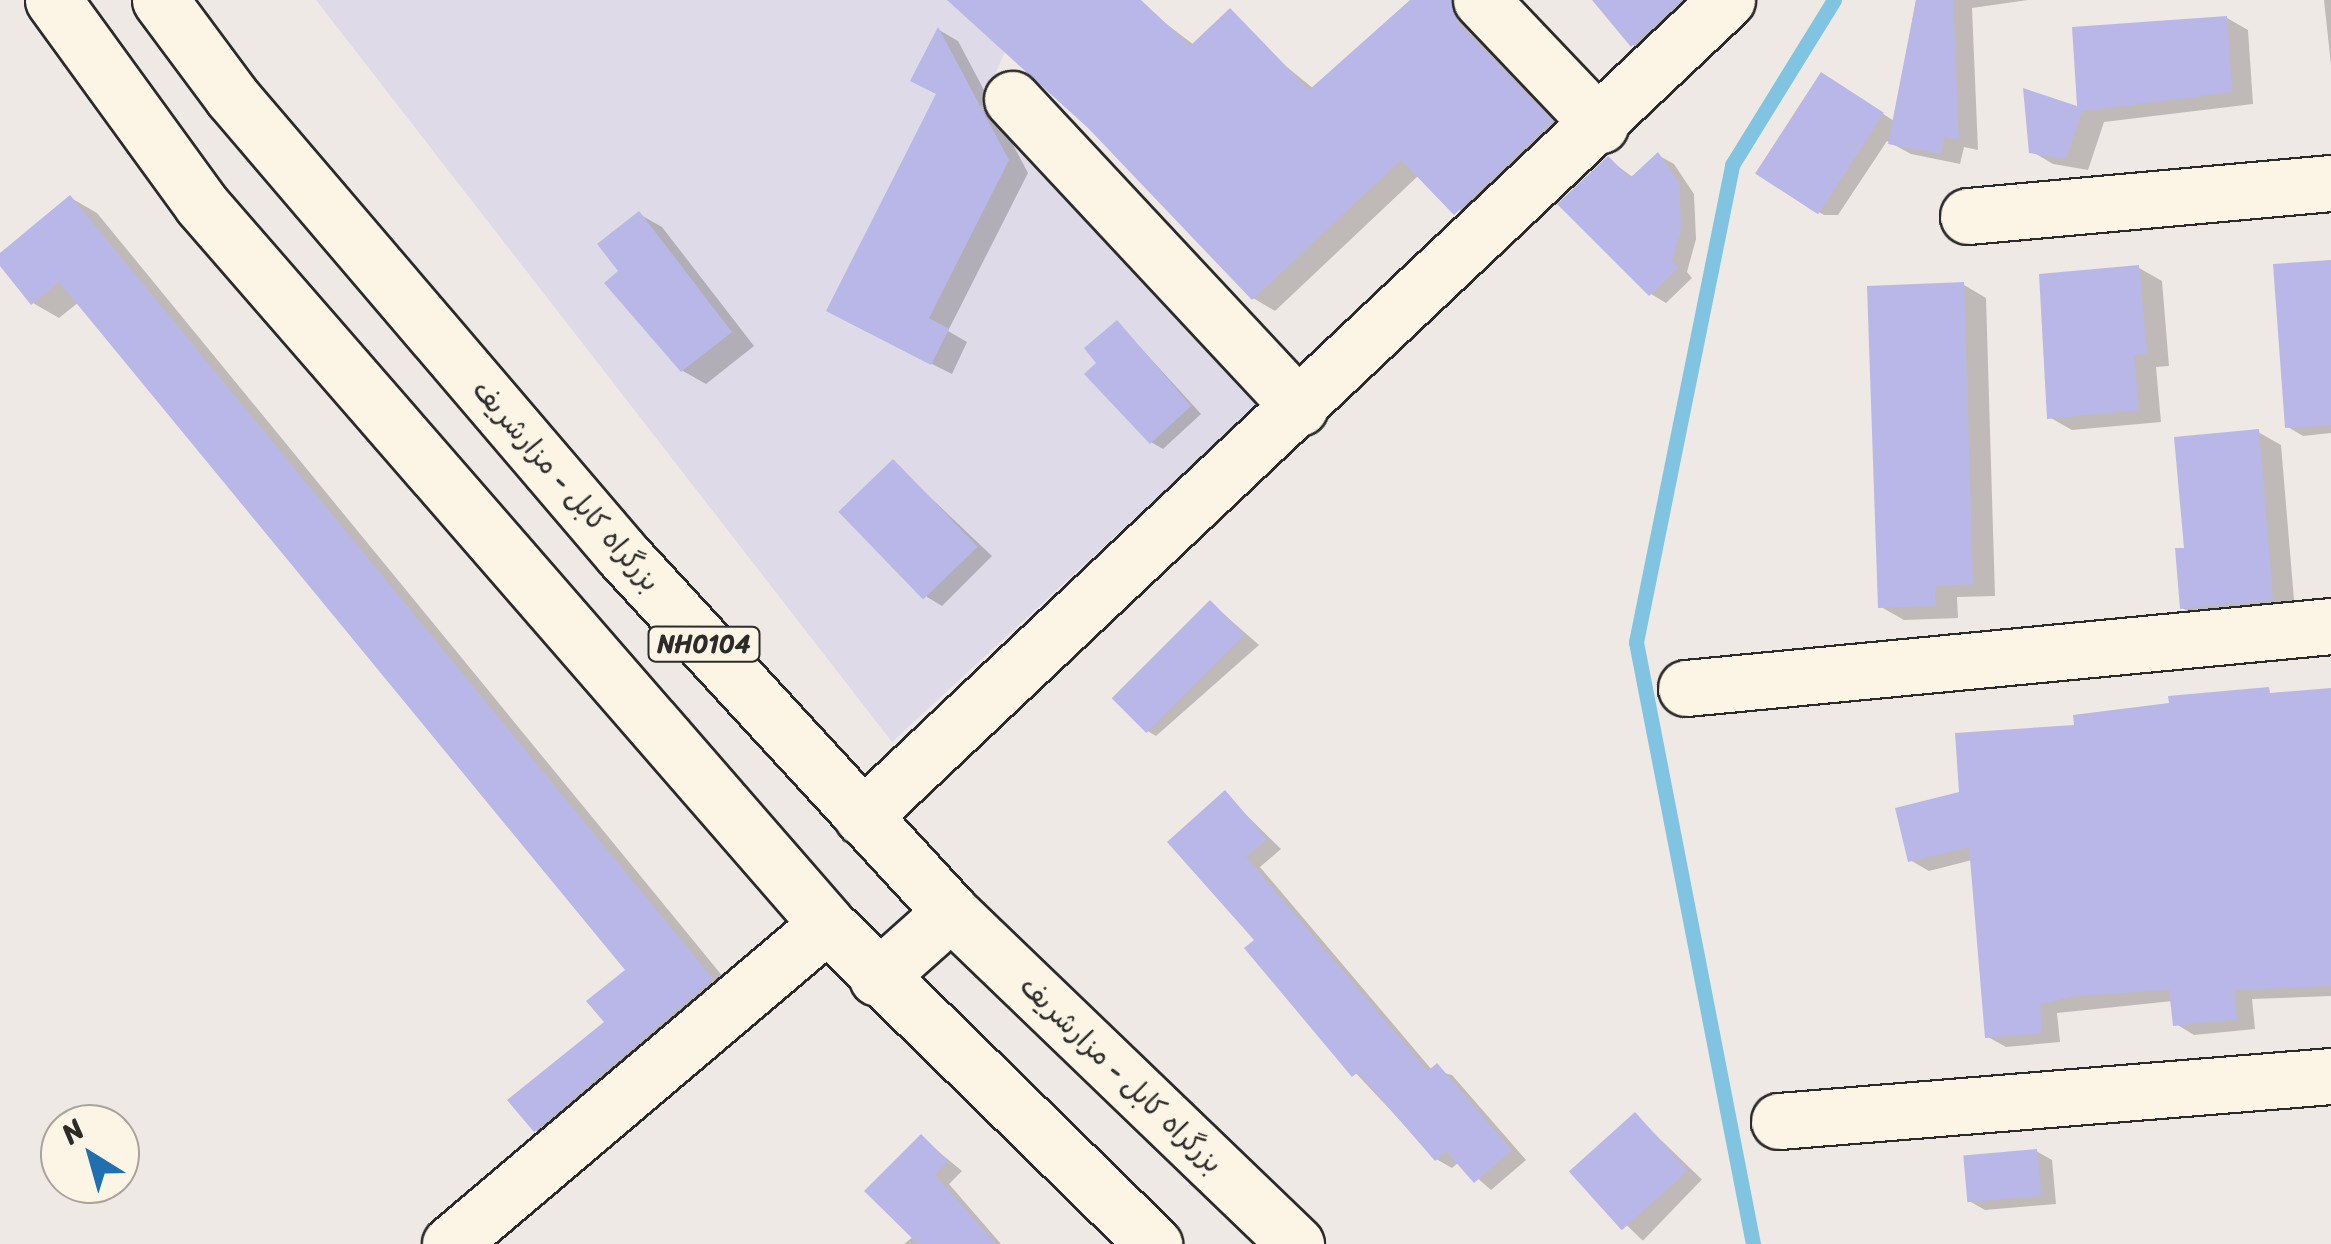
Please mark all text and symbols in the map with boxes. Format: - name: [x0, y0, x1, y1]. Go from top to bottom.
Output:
- street label: بزرگراه کابل - مزارشریف: [465, 374, 667, 598]
- road number: NH0104: [646, 624, 762, 664]
- street label: بزرگراه کابل - مزارشریف: [1013, 970, 1229, 1180]
- north arrow: [40, 1104, 140, 1204]
- text: N: [50, 1106, 95, 1157]

